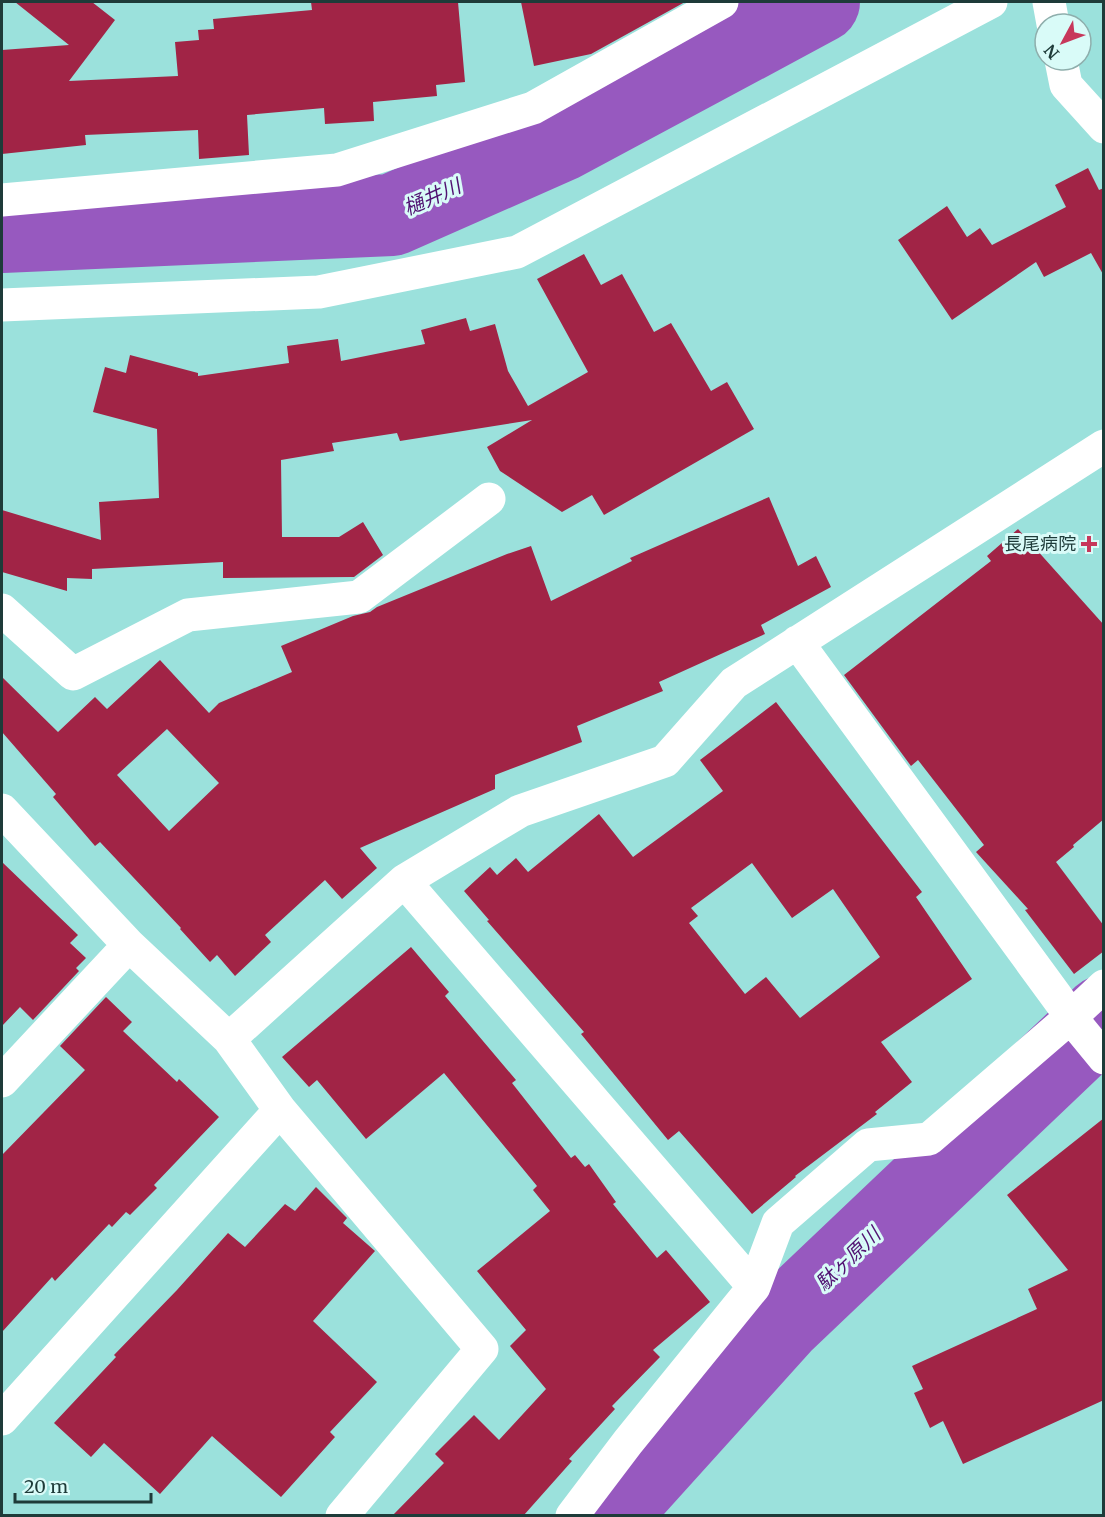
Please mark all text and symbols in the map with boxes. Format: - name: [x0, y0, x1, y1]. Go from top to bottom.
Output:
- north arrow: [1033, 12, 1093, 72]
- text: N: [1040, 40, 1063, 63]
- water label: 樋井川: [399, 172, 466, 220]
- place label: 長尾病院: [1004, 532, 1076, 555]
- marker: 長尾病院: [1080, 535, 1098, 553]
- water label: 駄ヶ原川: [810, 1220, 887, 1295]
- scale bar: [15, 1466, 152, 1504]
- text: 20 m: [24, 1475, 68, 1498]

